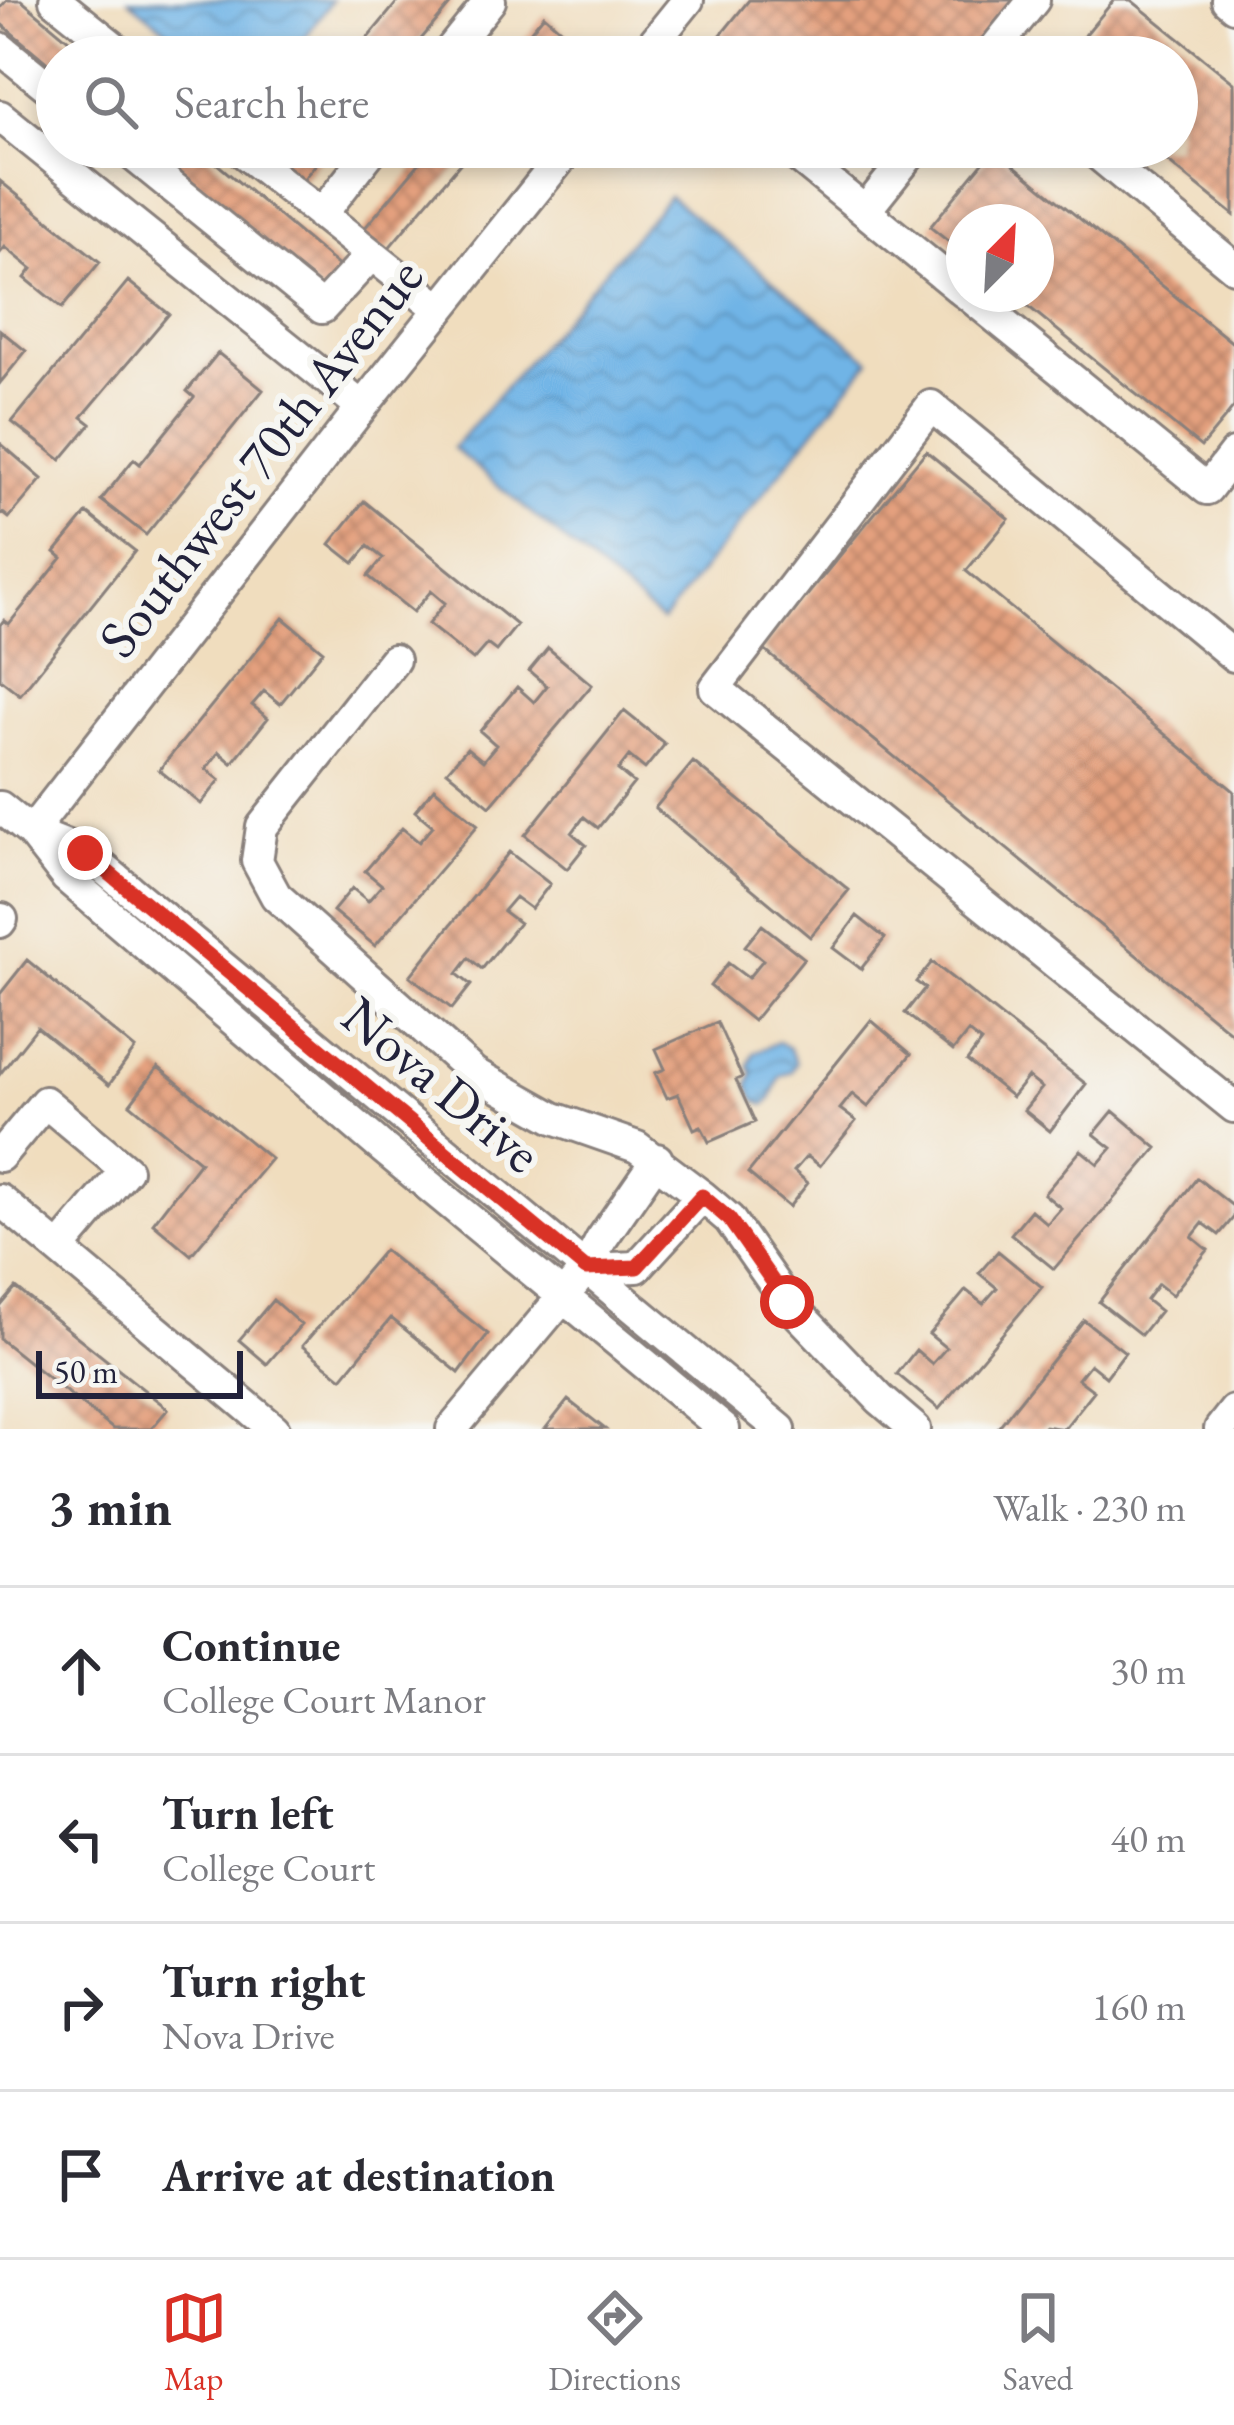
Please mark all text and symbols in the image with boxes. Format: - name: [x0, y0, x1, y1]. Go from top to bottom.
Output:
- search box: [36, 36, 1198, 168]
- icon: search: [78, 69, 144, 135]
- text: Search here: [174, 73, 369, 131]
- north arrow: [946, 204, 1054, 312]
- street label: Southwest 70th Avenue: [82, 243, 438, 671]
- route end: [58, 826, 112, 880]
- street label: Nova Drive: [328, 980, 556, 1188]
- route start: [760, 1275, 814, 1329]
- scale bar: [36, 1345, 243, 1398]
- text: 50 m: [54, 1350, 118, 1393]
- text: 3 min: [48, 1474, 172, 1540]
- text: Walk · 230 m: [993, 1482, 1186, 1533]
- text: Continue: [162, 1616, 340, 1674]
- icon: ahead: [48, 1638, 114, 1704]
- text: 30 m: [1110, 1645, 1186, 1696]
- text: College Court Manor: [162, 1674, 486, 1725]
- text: Turn left: [162, 1784, 334, 1842]
- icon: left: [48, 1806, 114, 1872]
- text: 40 m: [1110, 1813, 1186, 1864]
- text: College Court: [162, 1842, 375, 1893]
- text: Turn right: [162, 1952, 365, 2010]
- icon: right: [48, 1974, 114, 2040]
- text: 160 m: [1092, 1981, 1186, 2032]
- text: Nova Drive: [162, 2010, 335, 2061]
- icon: arrive: [48, 2142, 114, 2208]
- text: Arrive at destination: [162, 2146, 555, 2204]
- tab: Map: [161, 2285, 227, 2400]
- tab: Directions: [548, 2285, 681, 2400]
- tab: Saved: [1003, 2285, 1073, 2400]

